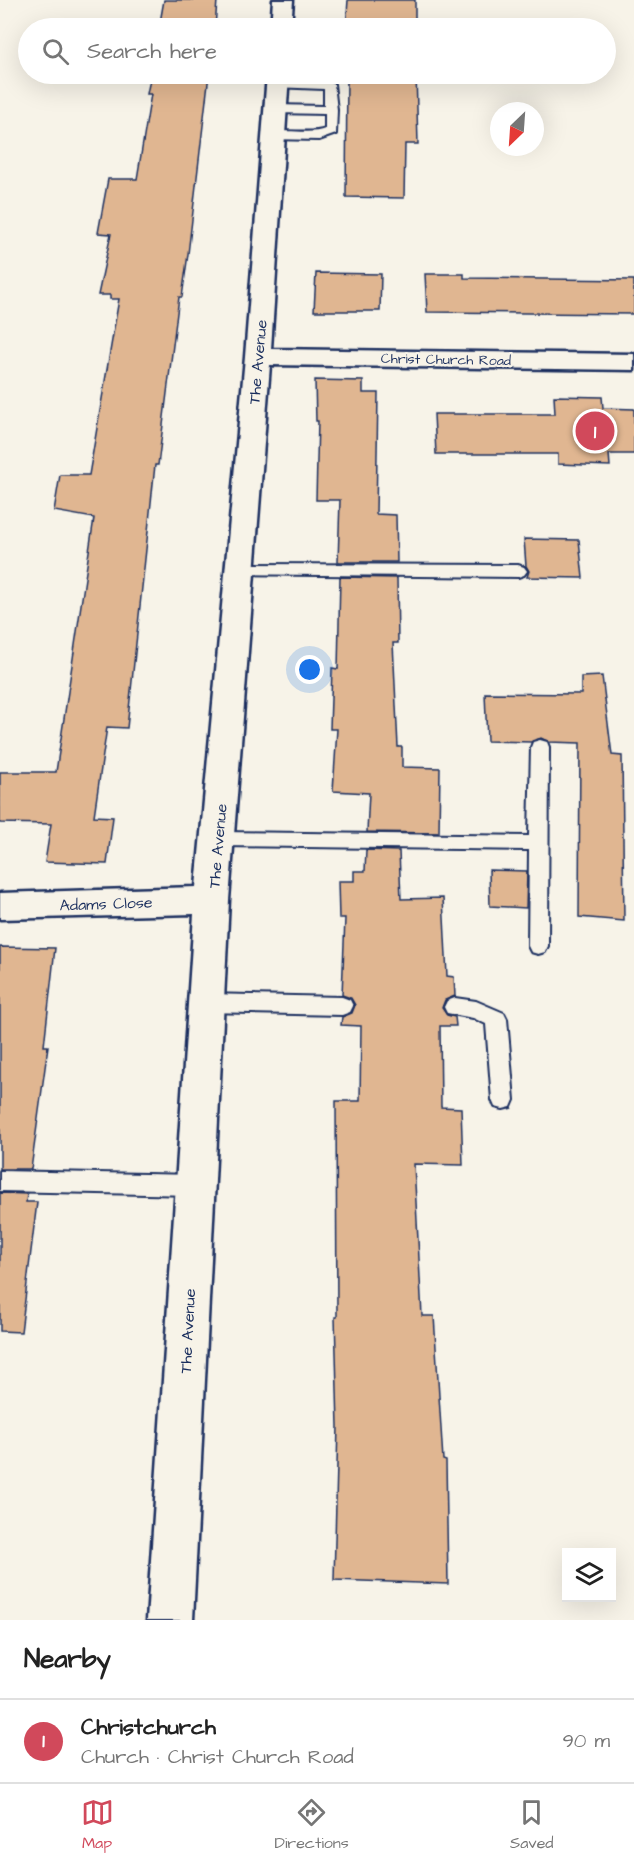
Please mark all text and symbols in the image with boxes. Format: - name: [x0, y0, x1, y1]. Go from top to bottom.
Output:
- search box: [18, 18, 616, 84]
- icon: search: [39, 35, 72, 68]
- text: Search here: [87, 36, 217, 67]
- north arrow: [490, 102, 544, 156]
- street label: The Avenue: [243, 318, 273, 405]
- street label: Christ Church Road: [381, 349, 511, 371]
- pin: 1: [576, 408, 614, 454]
- your location: [295, 655, 324, 684]
- street label: The Avenue: [203, 802, 233, 889]
- street label: Adams Close: [59, 891, 153, 917]
- street label: The Avenue: [175, 1288, 201, 1374]
- map controls: [562, 1548, 616, 1602]
- button: layers: [562, 1548, 616, 1602]
- text: Nearby: [24, 1641, 111, 1677]
- text: Christchurch: [81, 1712, 216, 1743]
- text: 1: [42, 1727, 45, 1755]
- text: 90 m: [562, 1727, 610, 1755]
- text: Church · Christ Church Road: [81, 1743, 354, 1771]
- tab: Map: [81, 1796, 114, 1854]
- tab: Directions: [275, 1796, 349, 1854]
- tab: Saved: [510, 1796, 553, 1854]

